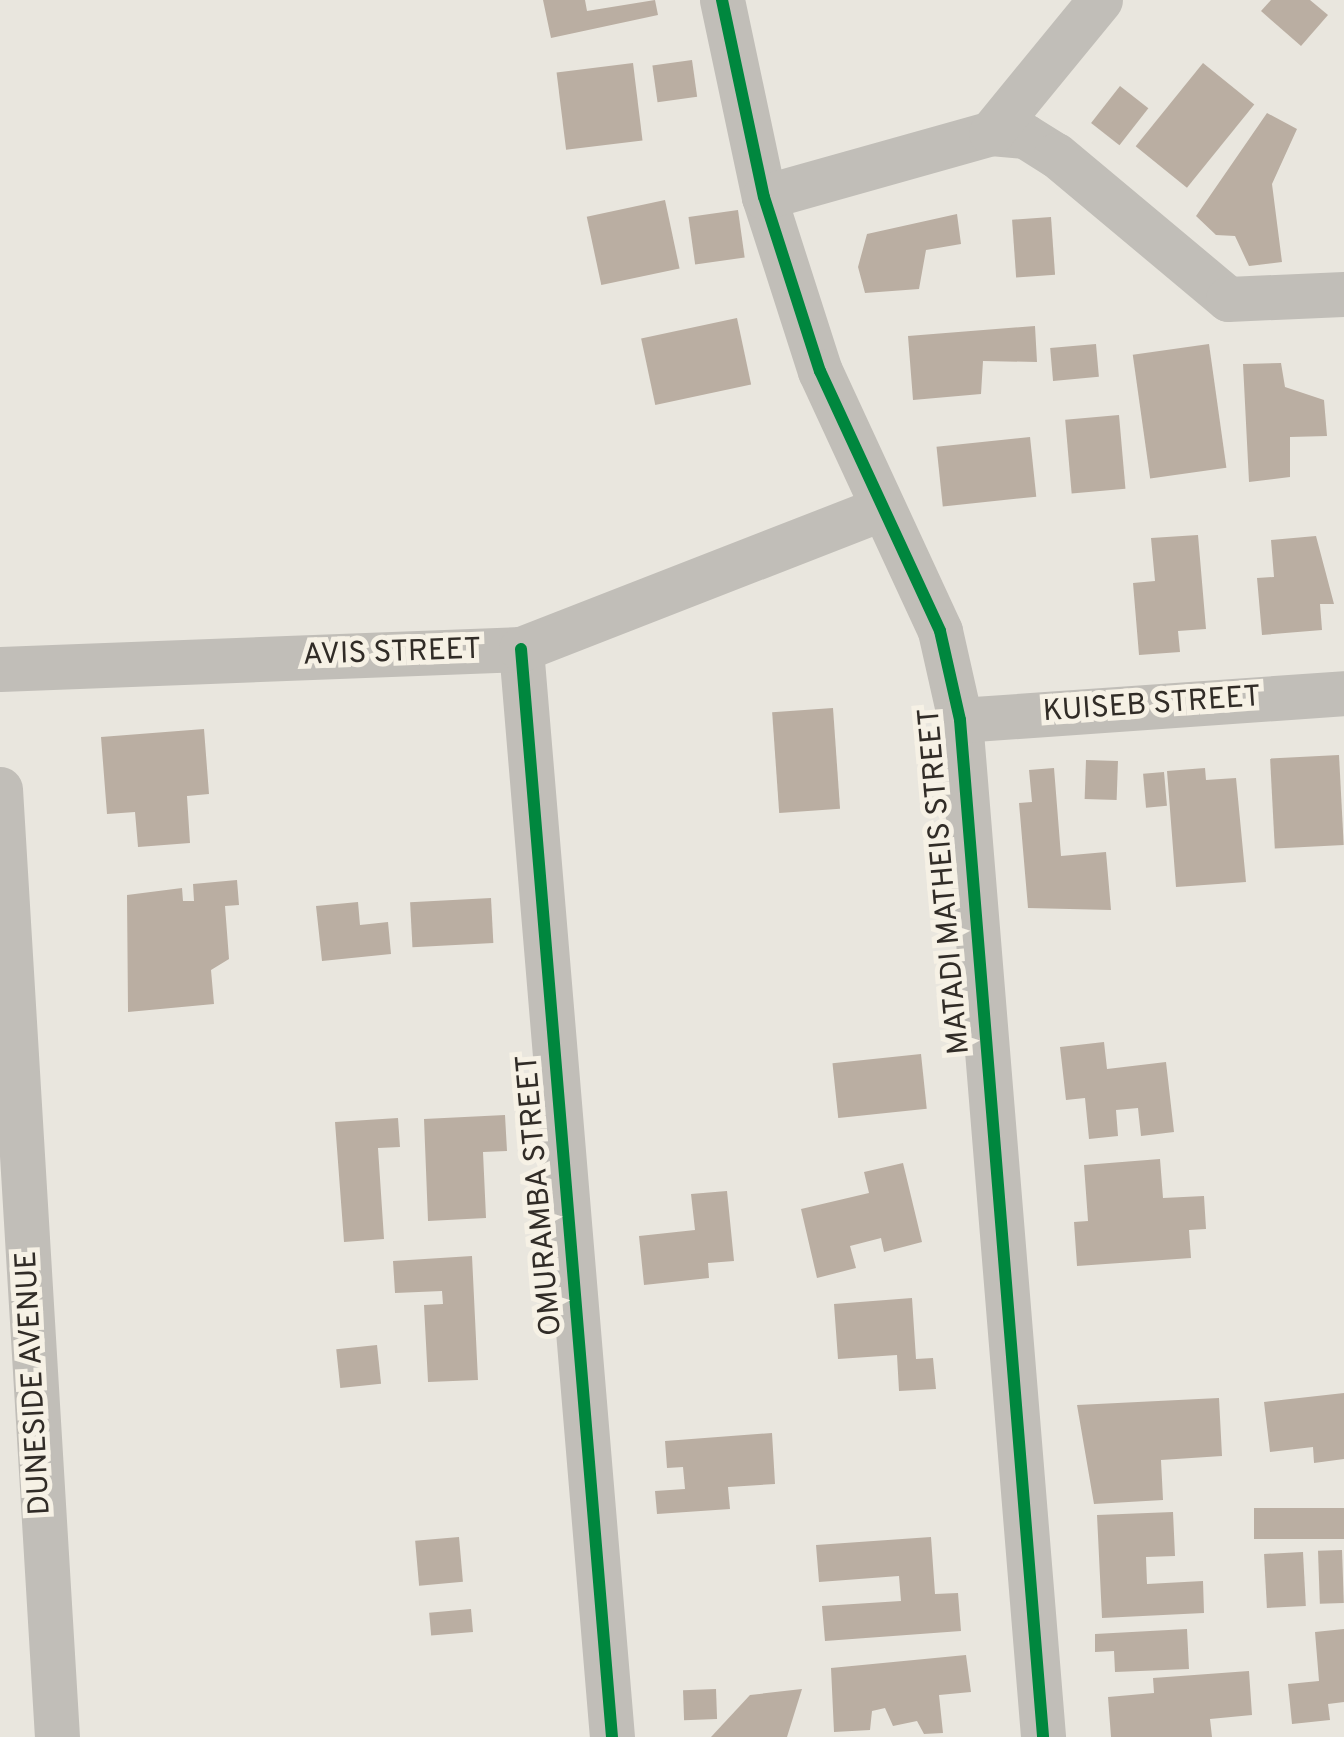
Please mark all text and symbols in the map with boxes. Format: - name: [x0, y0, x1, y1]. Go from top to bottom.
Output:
- street label: AVIS STREET: [302, 633, 482, 675]
- street label: KUISEB STREET: [1042, 680, 1262, 732]
- street label: MATADI MATHEIS STREET: [913, 706, 979, 1056]
- street label: OMURAMBA STREET: [511, 1052, 571, 1338]
- street label: DUNESIDE AVENUE: [10, 1249, 60, 1517]

